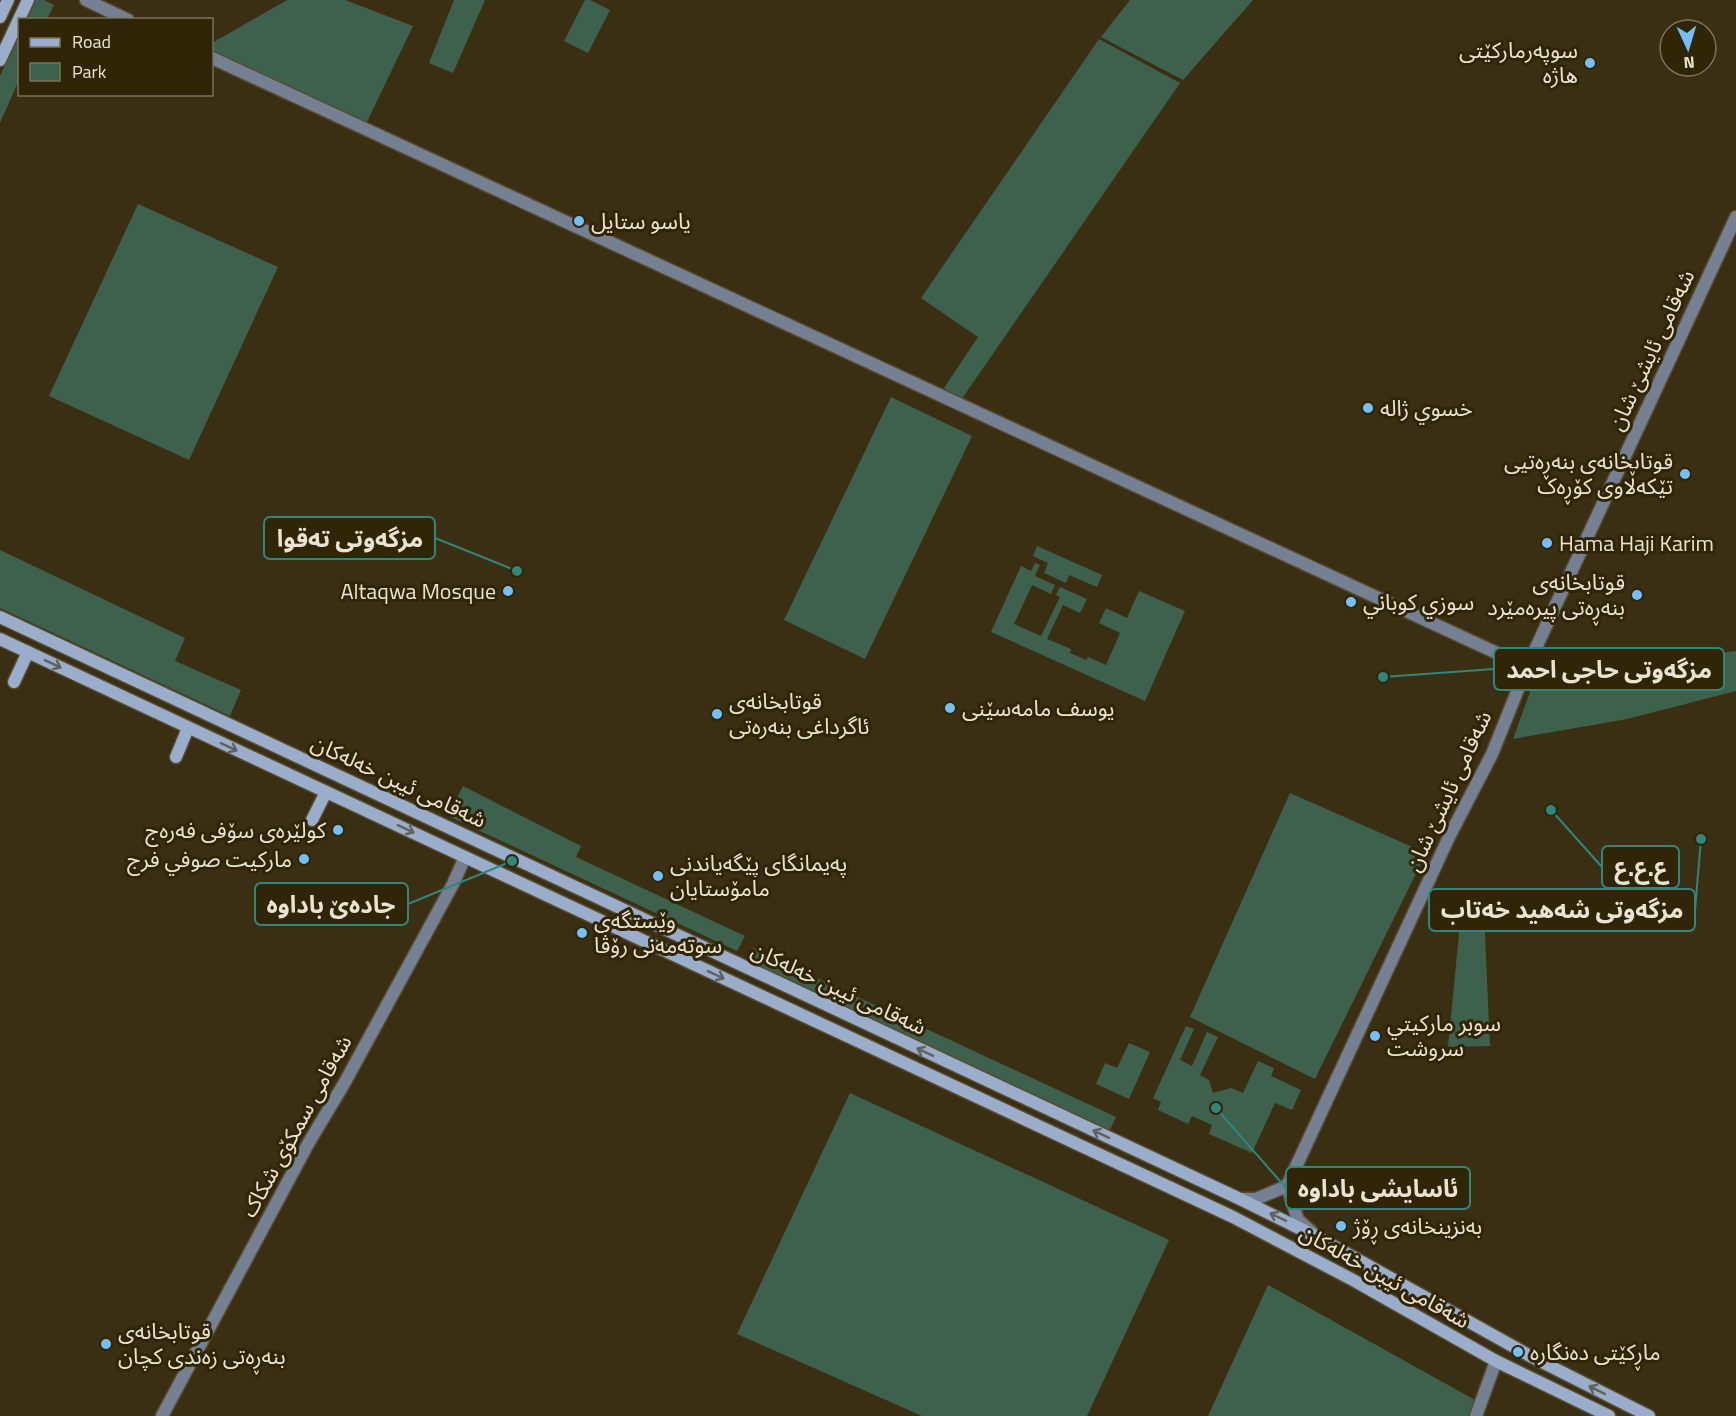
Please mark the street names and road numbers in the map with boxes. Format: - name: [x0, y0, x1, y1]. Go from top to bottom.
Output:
- street label: شەقامی ئایشێ شان: [1599, 264, 1703, 436]
- street label: شەقامی ئایشێ شان: [1396, 705, 1500, 877]
- street label: شەقامی ئیبن خەلەکان: [306, 725, 492, 837]
- street label: شەقامی ئیبن خەلەکان: [746, 932, 932, 1044]
- street label: شەقامی سمکۆی شکاک: [232, 1029, 360, 1223]
- street label: شەقامی ئیبن خەلەکان: [1294, 1215, 1476, 1337]

